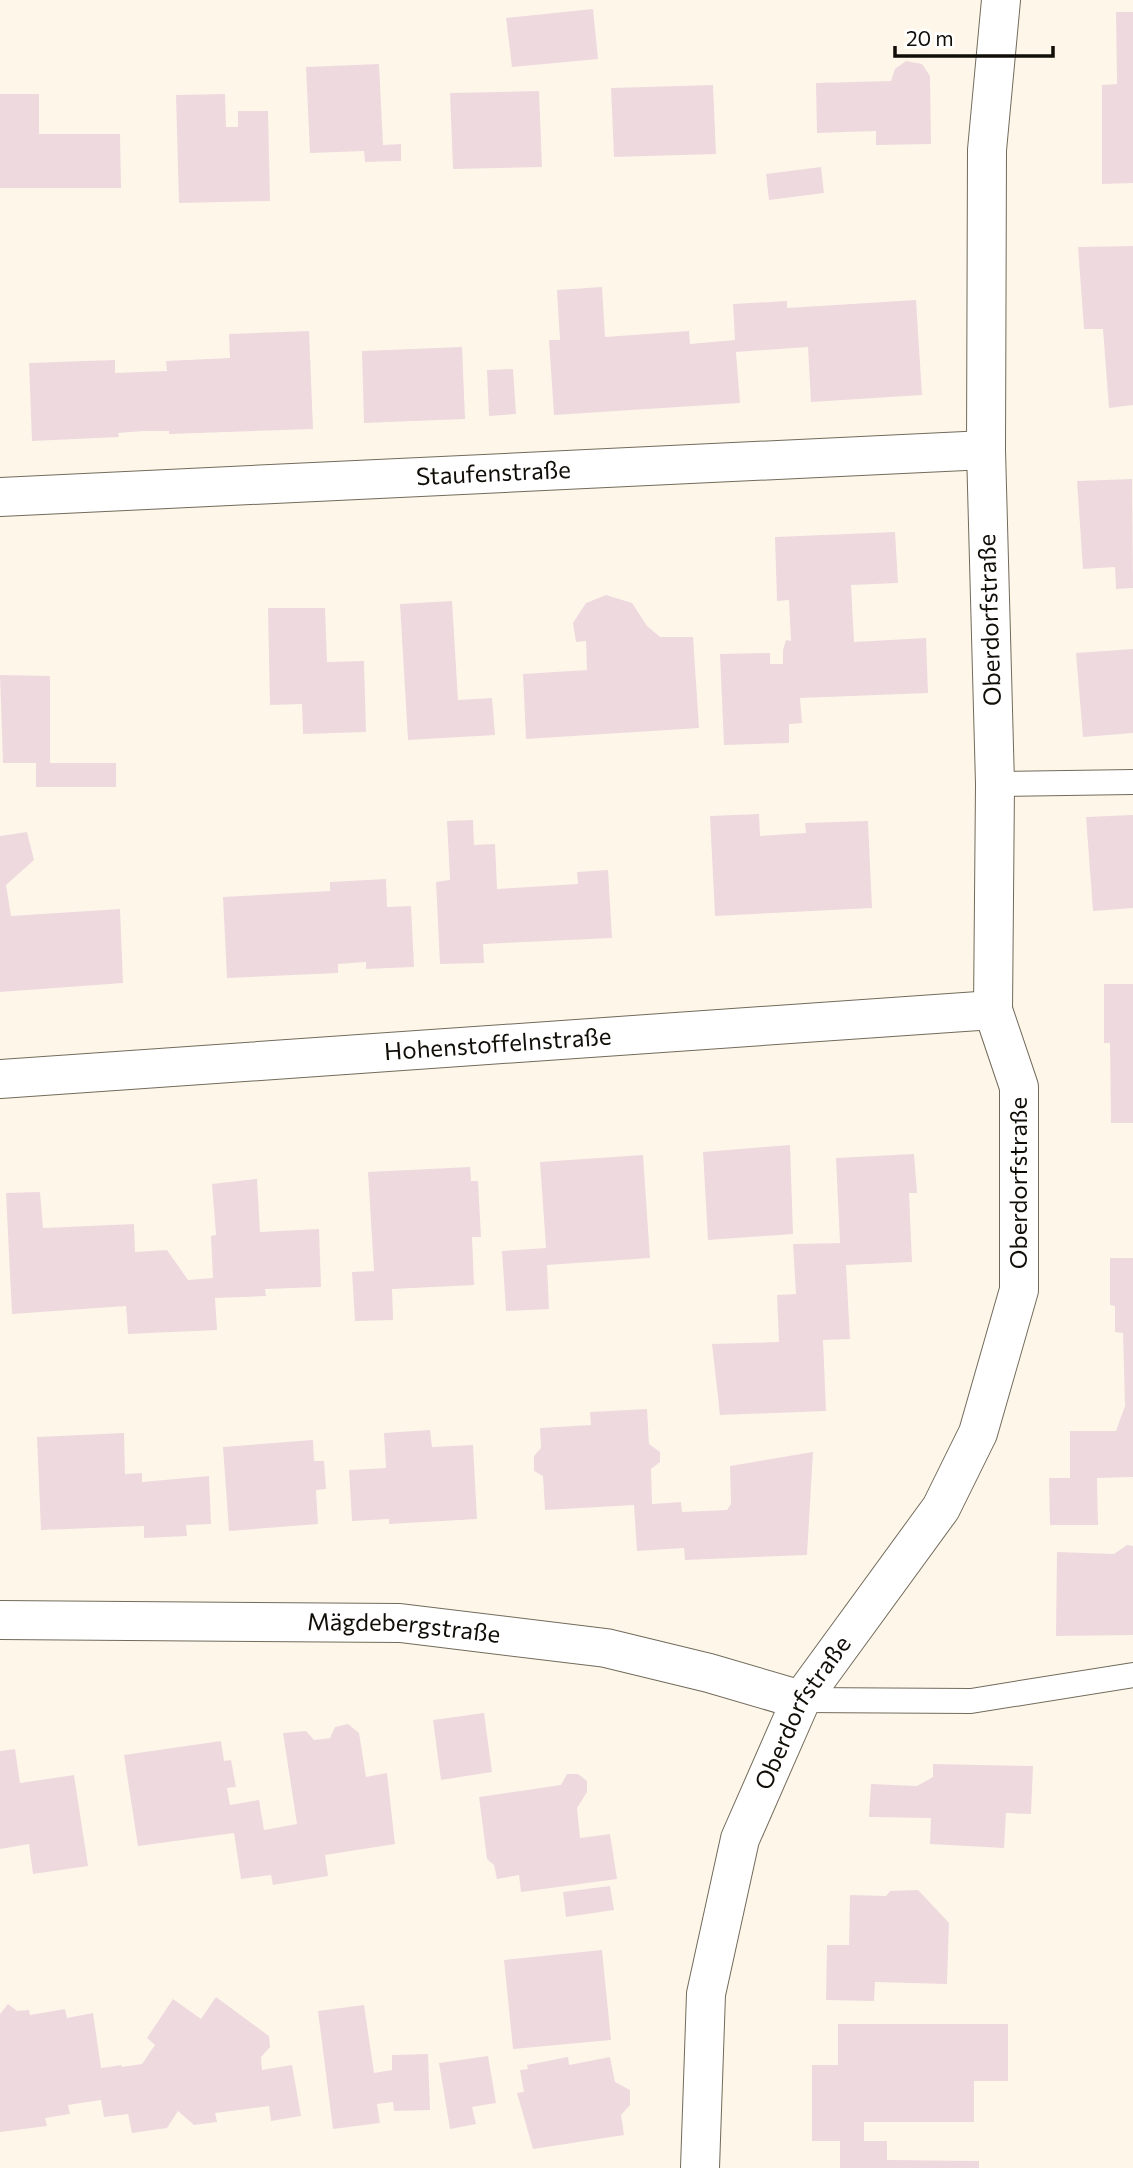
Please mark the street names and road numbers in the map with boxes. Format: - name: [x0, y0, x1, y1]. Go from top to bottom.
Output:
- street label: Staufenstraße: [415, 454, 571, 490]
- street label: Oberdorfstraße: [971, 533, 1006, 707]
- street label: Hohenstoffelnstraße: [383, 1021, 612, 1065]
- street label: Oberdorfstraße: [1003, 1097, 1032, 1269]
- street label: Mägdebergstraße: [307, 1606, 502, 1648]
- street label: Oberdorfstraße: [747, 1629, 856, 1794]

